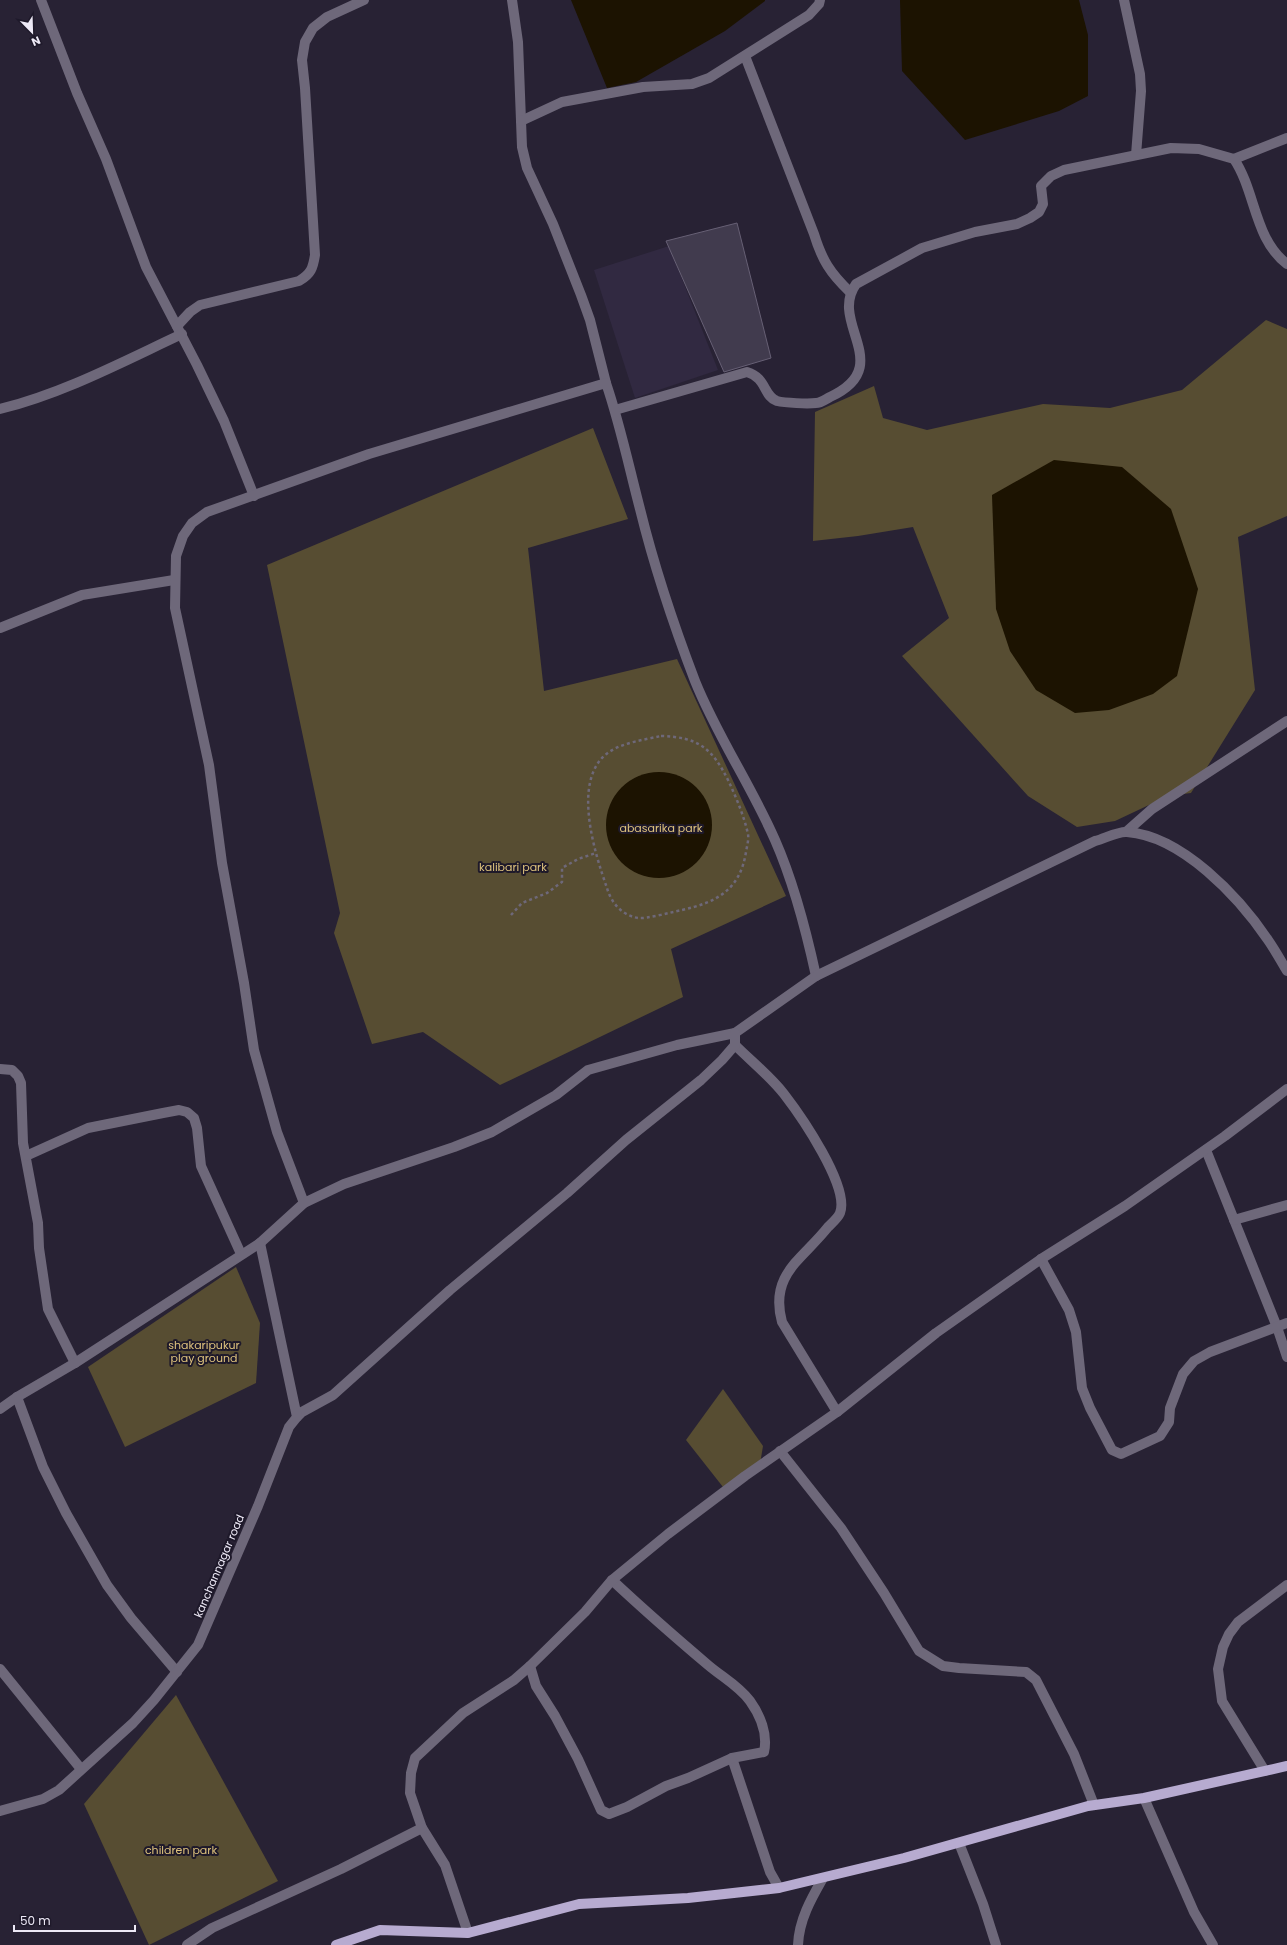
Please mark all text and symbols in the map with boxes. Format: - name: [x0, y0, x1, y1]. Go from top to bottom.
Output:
- north arrow: [12, 12, 52, 52]
- text: N: [29, 32, 43, 50]
- park label: abasarika park: [620, 820, 703, 836]
- park label: kalibari park: [479, 859, 547, 875]
- park label: shakaripukur play ground: [168, 1337, 240, 1366]
- street label: kanchannagar road: [190, 1512, 248, 1620]
- park label: children park: [145, 1842, 217, 1858]
- scale bar: [14, 1907, 135, 1933]
- text: 50 m: [20, 1912, 51, 1929]

